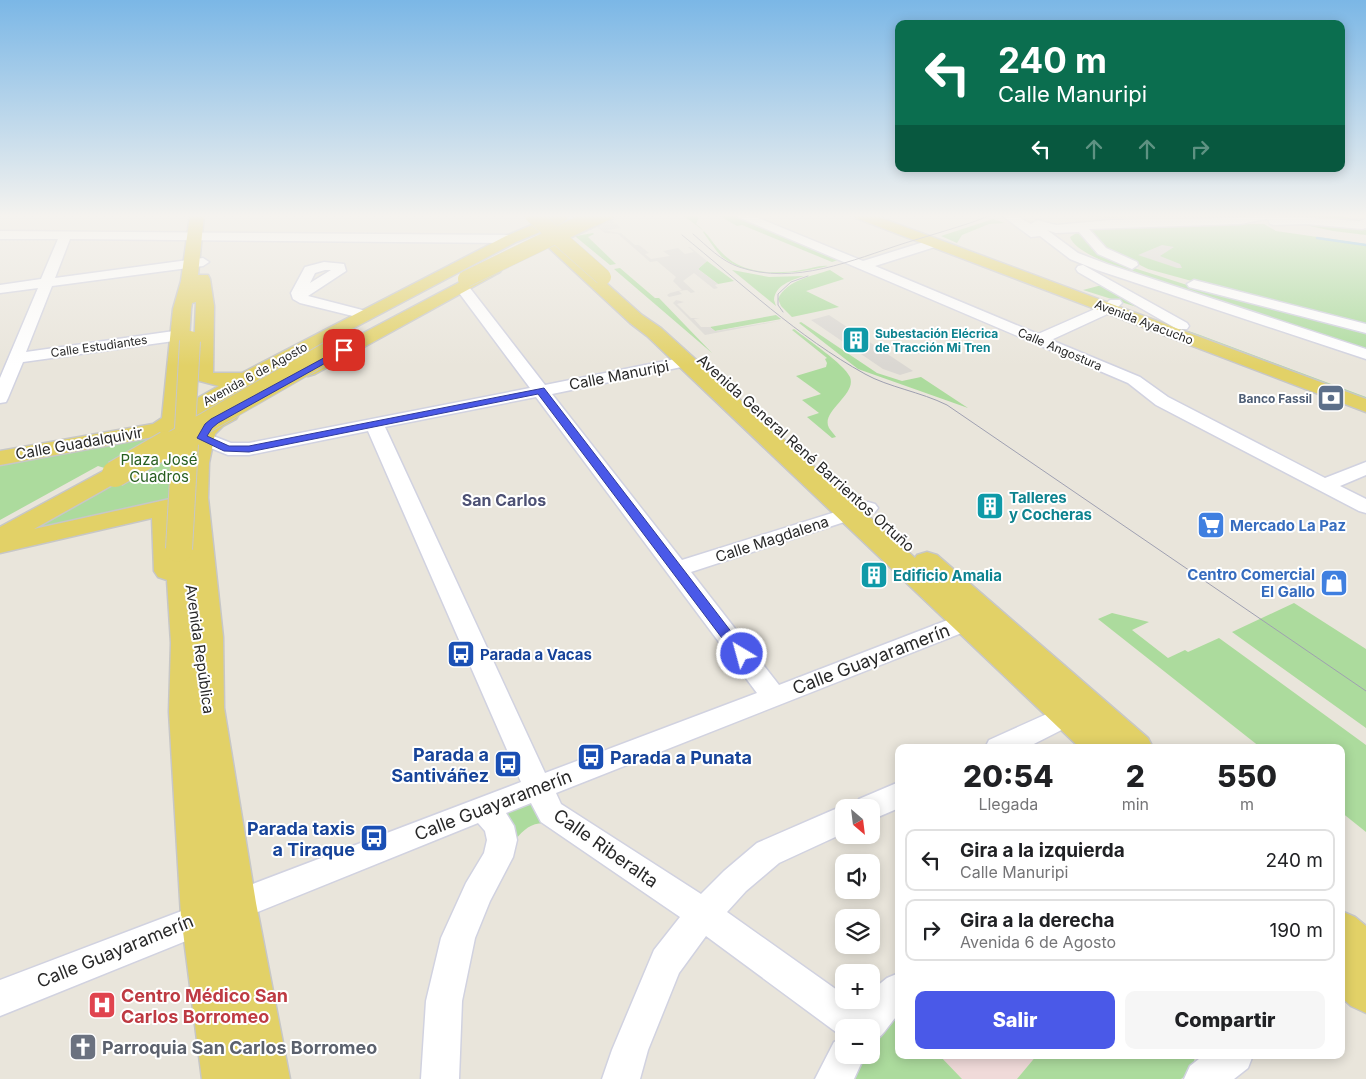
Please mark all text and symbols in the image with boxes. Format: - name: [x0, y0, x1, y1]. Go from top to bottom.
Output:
- text: 240 m: [998, 39, 1107, 81]
- icon: left: [915, 40, 980, 105]
- text: Calle Manuripi: [998, 81, 1147, 107]
- icon: left: [1027, 135, 1055, 163]
- icon: ahead: [1080, 135, 1108, 163]
- icon: ahead: [1133, 135, 1161, 163]
- icon: right: [1186, 135, 1214, 163]
- street label: Avenida Ayacucho: [1093, 296, 1195, 348]
- street label: Calle Angostura: [1016, 324, 1104, 374]
- building icon: Subestación Elécrica de Tracción Mi Tren: [841, 325, 871, 355]
- place label: Subestación Elécrica de Tracción Mi Tren: [875, 326, 998, 355]
- pin: [323, 329, 365, 371]
- street label: Calle Estudiantes: [50, 332, 148, 360]
- icon: arrive: [330, 336, 358, 364]
- street label: Avenida 6 de Agosto: [200, 339, 310, 409]
- street label: Avenida General René Barrientos Ortuño: [693, 350, 919, 556]
- street label: Calle Manuripi: [567, 356, 671, 394]
- bank icon: Banco Fassil: [1316, 383, 1346, 413]
- place label: Banco Fassil: [1239, 391, 1312, 406]
- street label: Calle Guadalquivir: [14, 422, 144, 464]
- park label: Plaza José Cuadros: [121, 450, 197, 486]
- place label: Talleres y Cocheras: [1009, 488, 1092, 524]
- district label: San Carlos: [462, 490, 546, 510]
- building icon: Talleres y Cocheras: [975, 491, 1005, 521]
- supermarket icon: Mercado La Paz: [1196, 510, 1226, 540]
- street label: Calle Magdalena: [713, 512, 831, 566]
- place label: Mercado La Paz: [1230, 516, 1346, 535]
- building icon: Edificio Amalia: [859, 560, 889, 590]
- place label: Centro Comercial El Gallo: [1187, 565, 1315, 601]
- place label: Edificio Amalia: [893, 566, 1002, 585]
- shop icon: Centro Comercial El Gallo: [1319, 568, 1349, 598]
- street label: Avenida República: [182, 583, 218, 715]
- street label: Calle Guayaramerín: [789, 619, 953, 699]
- position arrow: [715, 627, 767, 679]
- bus stop icon: Parada a Vacas: [446, 639, 476, 669]
- place label: Parada a Vacas: [480, 645, 592, 664]
- bus stop icon: Parada a Punata: [576, 742, 606, 772]
- place label: Parada a Santiváñez: [391, 744, 489, 786]
- place label: Parada a Punata: [610, 747, 752, 768]
- bus stop icon: Parada a Santiváñez: [493, 749, 523, 779]
- text: 20:54: [963, 758, 1054, 794]
- text: 2: [1126, 758, 1145, 794]
- text: 550: [1217, 758, 1277, 794]
- street label: Calle Guayaramerín: [411, 765, 575, 845]
- text: Llegada: [978, 794, 1038, 814]
- text: min: [1122, 794, 1149, 814]
- text: m: [1240, 794, 1254, 814]
- north arrow: [835, 799, 880, 844]
- map controls: [835, 799, 880, 1064]
- street label: Calle Riberalta: [550, 804, 662, 892]
- place label: Parada taxis a Tiraque: [247, 818, 355, 860]
- bus stop icon: Parada taxis a Tiraque: [359, 823, 389, 853]
- text: Gira a la izquierda: [960, 839, 1125, 862]
- icon: left: [917, 846, 945, 874]
- text: 240 m: [1265, 849, 1323, 872]
- button: sound: [835, 854, 880, 899]
- text: Calle Manuripi: [960, 862, 1068, 882]
- button: layers: [835, 909, 880, 954]
- text: Gira a la derecha: [960, 909, 1115, 932]
- street label: Calle Guayaramerín: [34, 910, 196, 992]
- icon: right: [917, 916, 945, 944]
- text: 190 m: [1270, 919, 1323, 942]
- text: Avenida 6 de Agosto: [960, 932, 1116, 952]
- button: +: [835, 964, 880, 1009]
- place label: Centro Médico San Carlos Borromeo: [121, 985, 288, 1027]
- hospital icon: Centro Médico San Carlos Borromeo: [87, 990, 117, 1020]
- button: Salir: [915, 991, 1115, 1049]
- button: Compartir: [1125, 991, 1325, 1049]
- button: −: [835, 1019, 880, 1064]
- church icon: Parroquia San Carlos Borromeo: [68, 1032, 98, 1062]
- place label: Parroquia San Carlos Borromeo: [102, 1037, 377, 1058]

